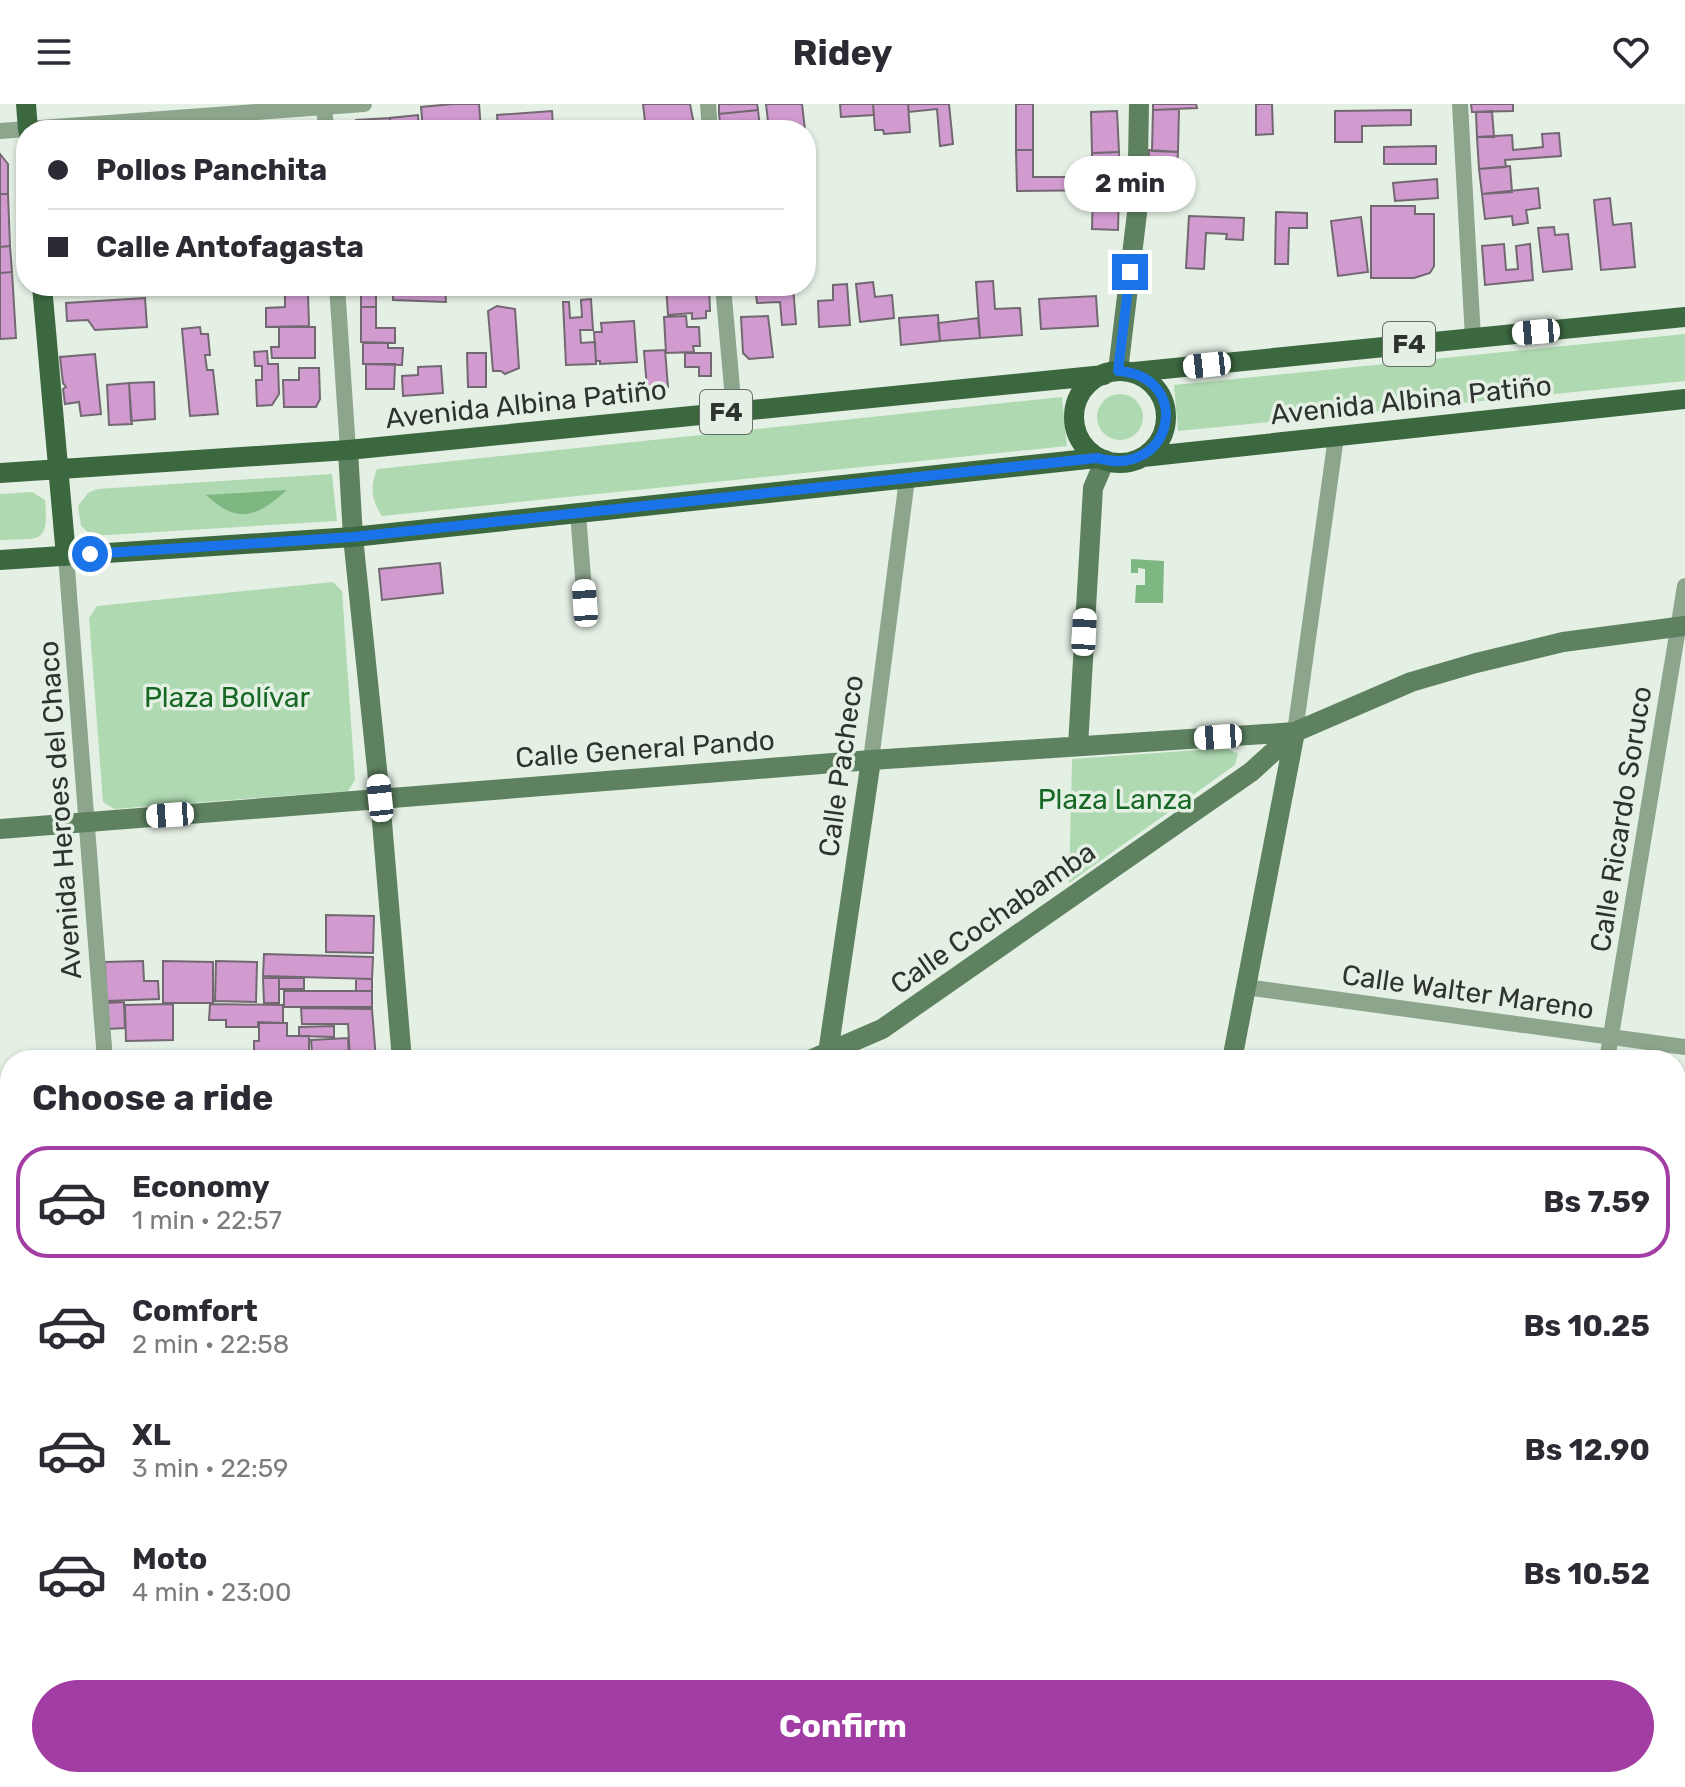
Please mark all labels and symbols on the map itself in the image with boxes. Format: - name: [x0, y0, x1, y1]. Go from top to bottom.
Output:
- callout: 2 min: [1064, 156, 1196, 212]
- route end: [1112, 254, 1148, 290]
- car: [1511, 318, 1561, 346]
- road number: F4: [1383, 322, 1435, 366]
- car: [1182, 351, 1232, 379]
- street label: Avenida Albina Patiño: [1269, 369, 1553, 431]
- street label: Avenida Albina Patiño: [384, 373, 668, 435]
- road number: F4: [700, 390, 752, 434]
- route start: [72, 536, 108, 572]
- car: [571, 578, 599, 628]
- car: [1071, 607, 1097, 657]
- street label: Avenida Heroes del Chaco: [32, 640, 88, 980]
- street label: Calle Pacheco: [812, 673, 870, 859]
- park label: Plaza Bolívar: [144, 681, 310, 714]
- street label: Calle Ricardo Soruco: [1584, 684, 1658, 954]
- street label: Calle General Pando: [514, 723, 776, 775]
- car: [1193, 723, 1243, 751]
- car: [366, 773, 394, 823]
- park label: Plaza Lanza: [1038, 783, 1192, 816]
- car: [145, 801, 195, 829]
- street label: Calle Cochabamba: [884, 835, 1102, 1001]
- street label: Calle Walter Mareno: [1340, 958, 1596, 1026]

